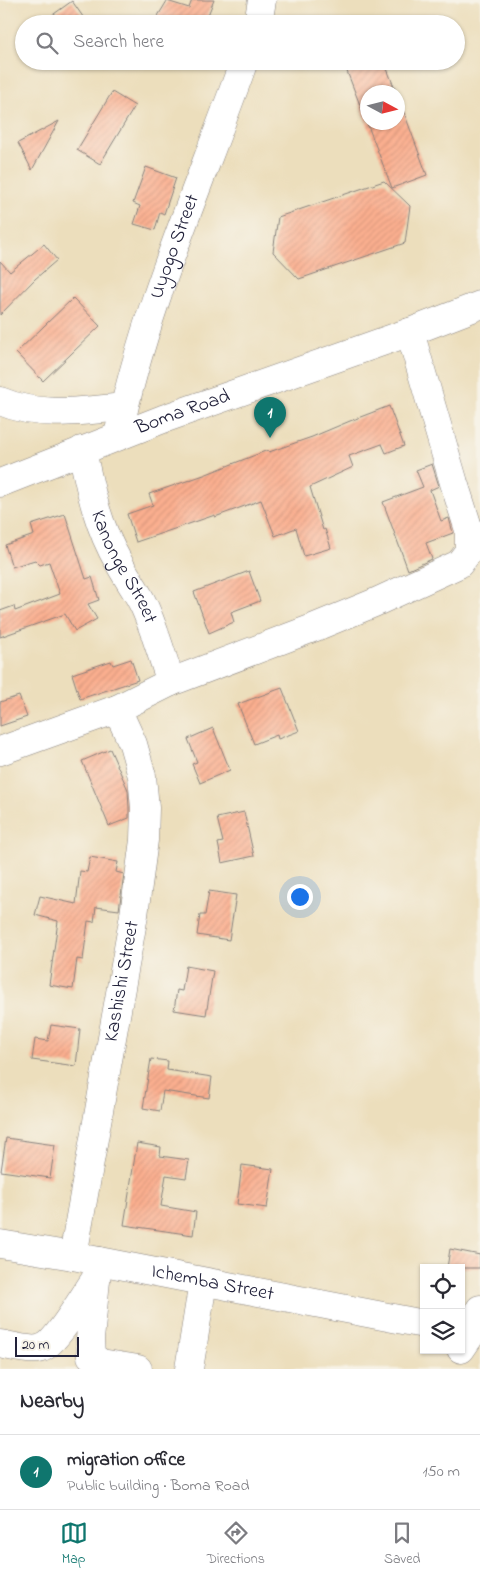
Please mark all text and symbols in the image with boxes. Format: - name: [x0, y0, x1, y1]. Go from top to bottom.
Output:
- search box: [15, 15, 465, 70]
- icon: search: [33, 29, 61, 57]
- text: Search here: [73, 29, 164, 56]
- north arrow: [360, 85, 405, 130]
- street label: Uyogo Street: [143, 190, 207, 303]
- street label: Boma Road: [130, 382, 234, 443]
- pin: 1: [254, 397, 286, 438]
- street label: Kanonge Street: [83, 507, 164, 628]
- your location: [287, 884, 313, 910]
- street label: Kashishi Street: [97, 918, 147, 1044]
- street label: Ichemba Street: [149, 1257, 277, 1309]
- map controls: [420, 1264, 465, 1354]
- button: locate: [420, 1264, 465, 1309]
- button: layers: [420, 1309, 465, 1354]
- scale bar: [15, 1334, 79, 1357]
- text: 20 m: [22, 1335, 49, 1356]
- text: Nearby: [20, 1387, 84, 1417]
- text: migration office: [67, 1447, 185, 1474]
- text: 1: [33, 1460, 39, 1484]
- text: 150 m: [422, 1460, 460, 1484]
- text: Public building · Boma Road: [67, 1474, 249, 1498]
- tab: Map: [60, 1519, 88, 1570]
- tab: Directions: [207, 1519, 265, 1570]
- tab: Saved: [384, 1519, 420, 1570]

